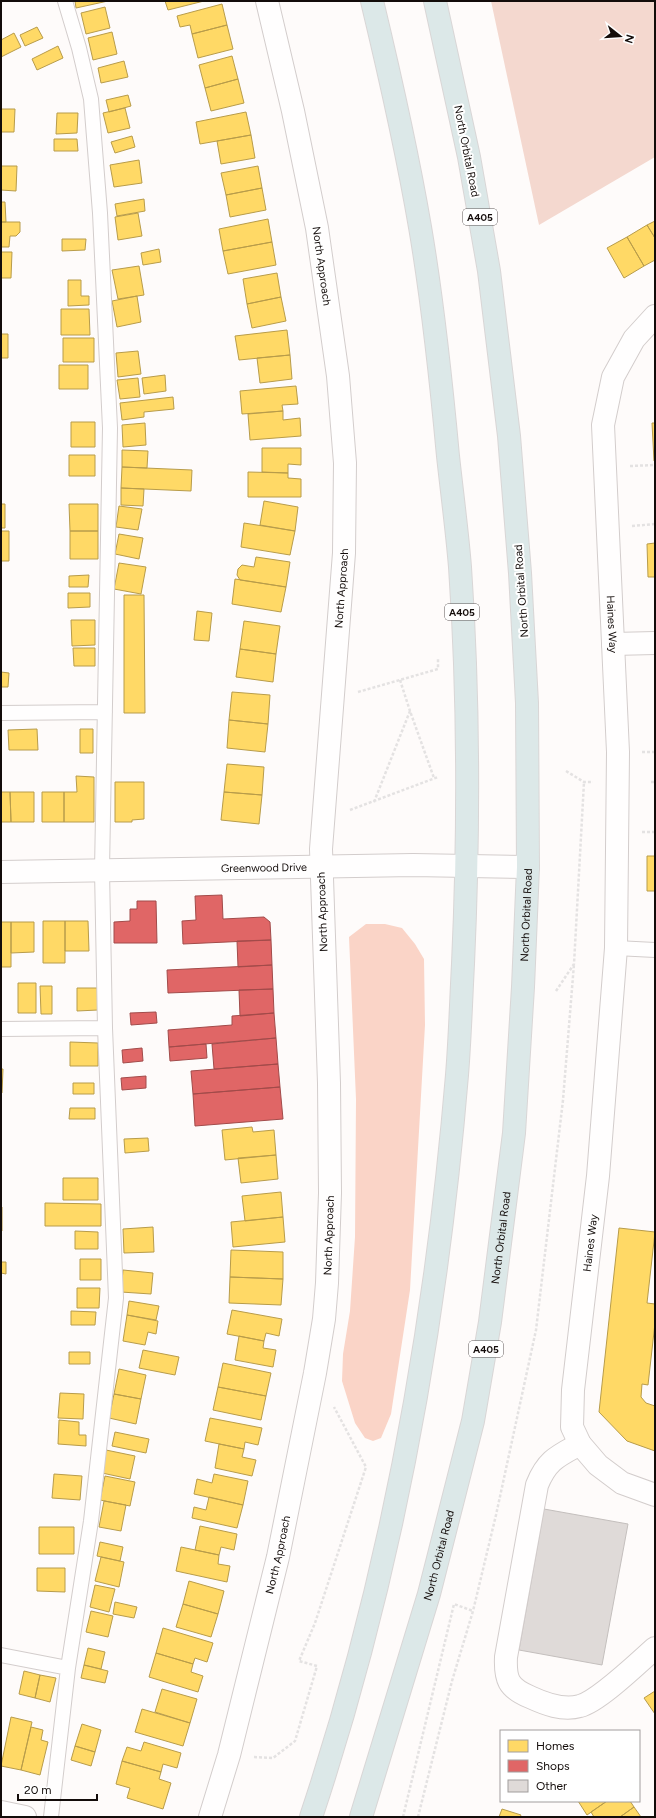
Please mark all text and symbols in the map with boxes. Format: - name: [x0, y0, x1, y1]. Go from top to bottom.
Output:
- north arrow: [600, 16, 640, 56]
- text: N: [622, 33, 637, 45]
- street label: North Orbital Road: [451, 104, 482, 198]
- road number: A405: [463, 209, 497, 225]
- street label: North Approach: [310, 226, 333, 307]
- street label: North Orbital Road: [512, 544, 531, 638]
- street label: North Approach: [332, 548, 351, 629]
- street label: Haines Way: [604, 595, 619, 654]
- road number: A405: [445, 604, 479, 620]
- street label: Greenwood Drive: [221, 861, 307, 875]
- street label: North Orbital Road: [518, 868, 535, 962]
- street label: North Approach: [315, 872, 330, 952]
- street label: North Orbital Road: [489, 1191, 514, 1285]
- street label: North Approach: [321, 1195, 337, 1276]
- street label: Haines Way: [581, 1213, 600, 1273]
- road number: A405: [469, 1341, 503, 1357]
- street label: North Orbital Road: [421, 1509, 457, 1602]
- street label: North Approach: [263, 1514, 293, 1595]
- legend: [500, 1730, 640, 1802]
- text: Homes: [536, 1739, 575, 1753]
- text: Shops: [536, 1759, 570, 1773]
- scale bar: [18, 1776, 97, 1802]
- text: Other: [536, 1779, 567, 1793]
- text: 20 m: [24, 1783, 52, 1797]

